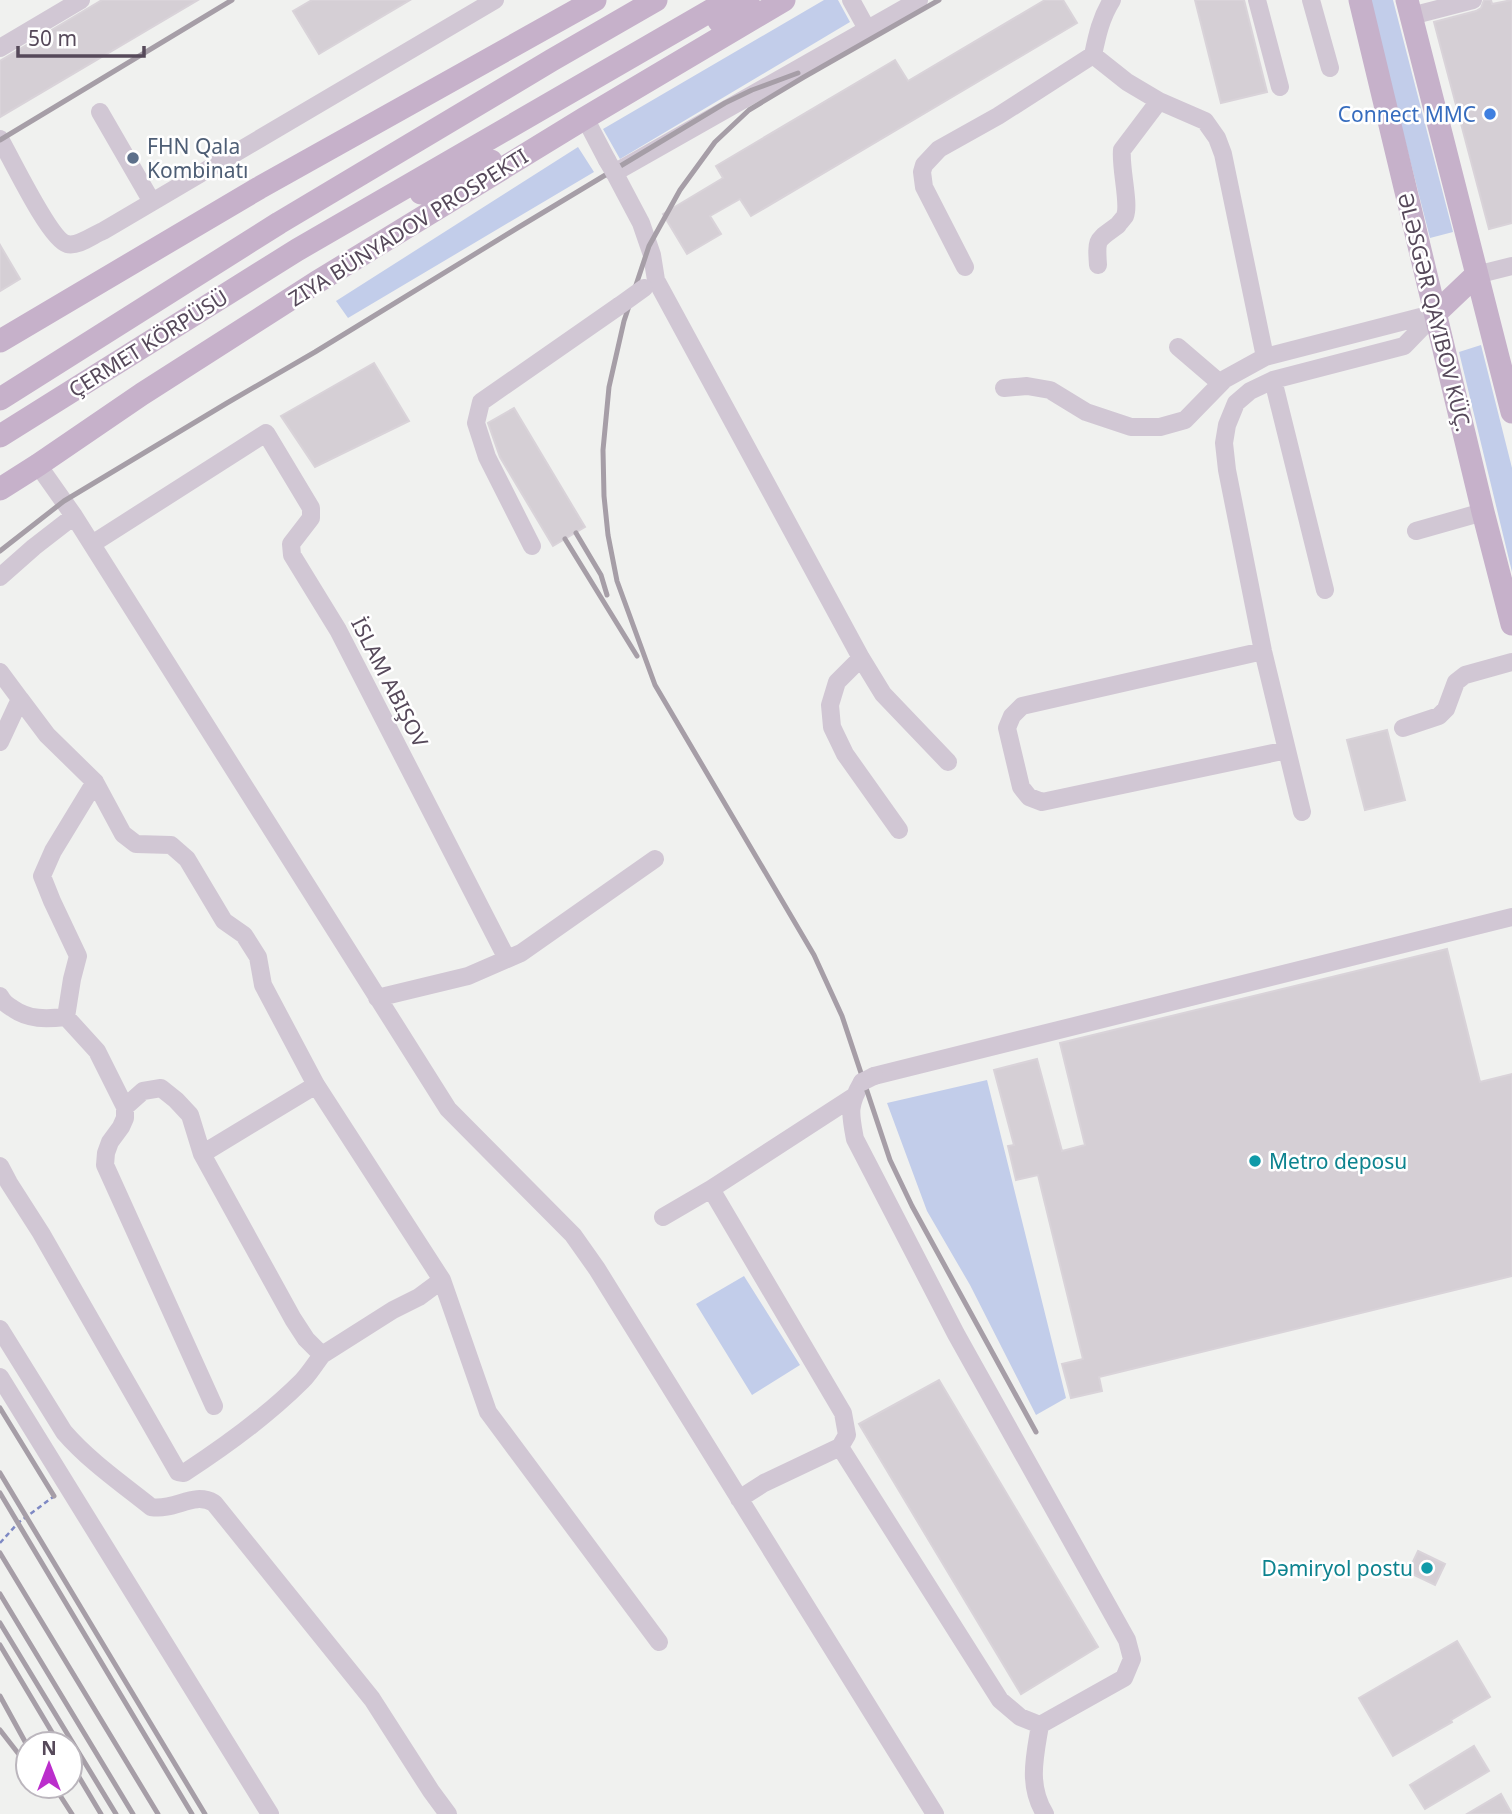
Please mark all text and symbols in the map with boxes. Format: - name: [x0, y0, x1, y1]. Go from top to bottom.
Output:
- scale bar: [18, 14, 144, 58]
- text: 50 m: [28, 24, 77, 52]
- place label: Connect MMC: [1338, 100, 1476, 128]
- marker: Connect MMC: [1482, 106, 1498, 122]
- place label: FHN Qala Kombinatı: [147, 132, 248, 184]
- street label: ZIYA BÜNYADOV PROSPEKTI: [283, 142, 533, 312]
- marker: FHN Qala Kombinatı: [125, 150, 141, 166]
- street label: ƏLƏSGƏR QAYIBOV KÜÇ.: [1392, 190, 1478, 434]
- street label: ÇERMET KÖRPÜSÜ: [63, 283, 233, 403]
- street label: İSLAM ABIŞOV: [345, 612, 435, 752]
- place label: Metro deposu: [1269, 1147, 1407, 1175]
- marker: Metro deposu: [1247, 1153, 1263, 1169]
- place label: Dəmiryol postu: [1262, 1554, 1413, 1582]
- marker: Dəmiryol postu: [1419, 1560, 1435, 1576]
- north arrow: [14, 1730, 84, 1800]
- text: N: [41, 1735, 57, 1761]

